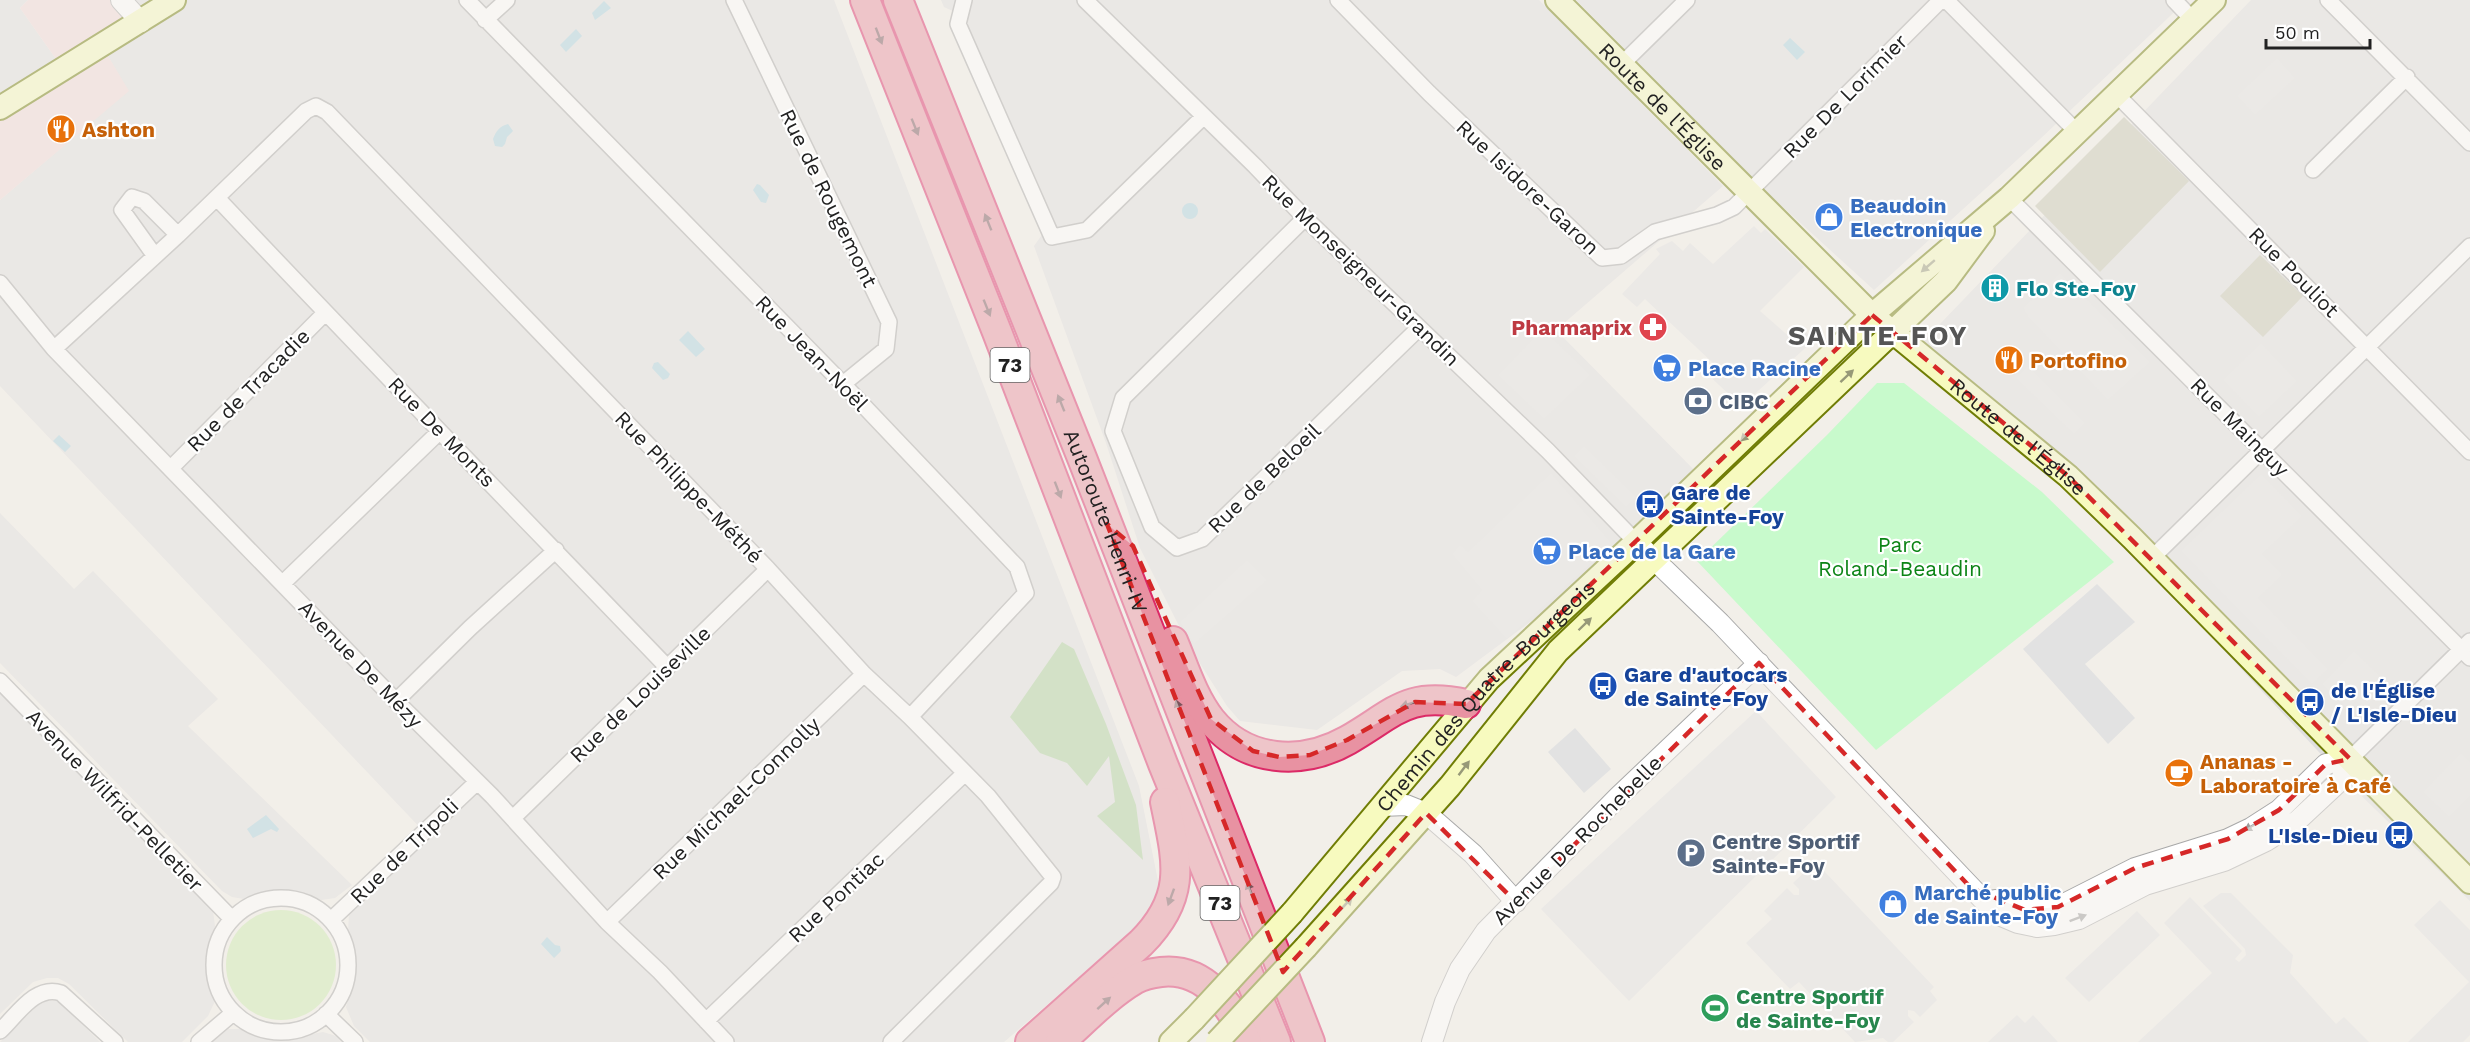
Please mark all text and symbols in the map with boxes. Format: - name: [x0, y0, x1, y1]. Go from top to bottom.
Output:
- scale bar: [2266, 12, 2370, 50]
- text: 50 m: [2275, 22, 2320, 43]
- one-way arrow: [875, 27, 885, 45]
- street label: Rue De Lorimier: [1778, 28, 1913, 163]
- street label: Route de l'Église: [1594, 37, 1732, 175]
- street label: Rue de Rougemont: [775, 105, 883, 291]
- restaurant icon: Ashton: [45, 113, 77, 145]
- street label: Rue Isidore-Garon: [1451, 114, 1605, 260]
- place label: Ashton: [82, 117, 155, 142]
- one-way arrow: [910, 118, 920, 136]
- street label: Rue Monseigneur-Grandin: [1257, 169, 1465, 371]
- place label: Beaudoin Electronique: [1850, 193, 1982, 242]
- shop icon: Beaudoin Electronique: [1813, 201, 1845, 233]
- one-way arrow: [983, 213, 993, 231]
- street label: Rue Pouliot: [2244, 222, 2344, 322]
- one-way arrow: [1921, 259, 1936, 273]
- building icon: Flo Ste-Foy: [1979, 272, 2011, 304]
- place label: Flo Ste-Foy: [2016, 276, 2136, 301]
- street label: Rue Jean-Noël: [750, 290, 874, 417]
- one-way arrow: [983, 299, 992, 317]
- pharmacy icon: Pharmaprix: [1637, 311, 1669, 343]
- place label: Pharmaprix: [1511, 315, 1633, 340]
- district label: SAINTE-FOY: [1788, 320, 1968, 352]
- street label: Rue de Tracadie: [181, 323, 315, 457]
- restaurant icon: Portofino: [1993, 344, 2025, 376]
- road number: 73: [990, 348, 1030, 382]
- place label: Portofino: [2030, 348, 2127, 373]
- supermarket icon: Place Racine: [1651, 352, 1683, 384]
- place label: Place Racine: [1688, 356, 1821, 381]
- one-way arrow: [1839, 369, 1854, 383]
- street label: Rue De Monts: [383, 372, 501, 492]
- street label: Route de l'Église: [1945, 372, 2093, 500]
- street label: Rue Mainguy: [2185, 372, 2295, 482]
- bank icon: CIBC: [1682, 385, 1714, 417]
- place label: CIBC: [1719, 389, 1769, 414]
- one-way arrow: [1055, 394, 1065, 412]
- street label: Rue Philippe-Méthé: [610, 406, 768, 568]
- street label: Rue de Beloeil: [1202, 417, 1326, 538]
- street label: Autoroute Henri-IV: [1059, 425, 1154, 617]
- one-way arrow: [1740, 428, 1755, 442]
- place label: Gare de Sainte-Foy: [1671, 480, 1784, 529]
- one-way arrow: [1053, 481, 1063, 499]
- bus stop icon: Gare de Sainte-Foy: [1634, 488, 1666, 520]
- park label: Parc Roland-Beaudin: [1818, 532, 1982, 581]
- supermarket icon: Place de la Gare: [1531, 535, 1563, 567]
- place label: Place de la Gare: [1568, 539, 1736, 564]
- street label: Chemin des Quatre-Bourgeois: [1370, 575, 1600, 817]
- street label: Avenue De Mézy: [294, 595, 428, 733]
- one-way arrow: [1578, 618, 1592, 632]
- street label: Rue de Louiseville: [564, 620, 716, 768]
- place label: Gare d'autocars de Sainte-Foy: [1624, 662, 1787, 711]
- bus stop icon: Gare d'autocars de Sainte-Foy: [1587, 670, 1619, 702]
- place label: de l'Église / L'Isle-Dieu: [2331, 678, 2457, 727]
- bus stop icon: de l'Église / L'Isle-Dieu: [2294, 686, 2326, 718]
- one-way arrow: [1174, 699, 1183, 717]
- one-way arrow: [1400, 700, 1418, 710]
- street label: Avenue Wilfrid-Pelletier: [21, 704, 209, 897]
- street label: Rue Michael-Connolly: [647, 711, 825, 885]
- place label: Ananas - Laboratoire à Café: [2200, 749, 2391, 798]
- street label: Avenue De Rochebelle: [1487, 750, 1667, 930]
- cafe icon: Ananas - Laboratoire à Café: [2163, 757, 2195, 789]
- one-way arrow: [1457, 760, 1469, 775]
- street label: Rue de Tripoli: [345, 793, 463, 909]
- bus stop icon: L'Isle-Dieu: [2383, 819, 2415, 851]
- one-way arrow: [2244, 821, 2260, 832]
- place label: L'Isle-Dieu: [2268, 823, 2378, 848]
- place label: Centre Sportif Sainte-Foy: [1712, 829, 1860, 878]
- parking icon: Centre Sportif Sainte-Foy: [1675, 837, 1707, 869]
- street label: Rue Pontiac: [783, 846, 889, 948]
- place label: Marché public de Sainte-Foy: [1914, 880, 2062, 929]
- one-way arrow: [1245, 881, 1255, 899]
- road number: 73: [1200, 886, 1240, 920]
- one-way arrow: [1165, 888, 1175, 906]
- shop icon: Marché public de Sainte-Foy: [1877, 888, 1909, 920]
- one-way arrow: [1339, 897, 1353, 912]
- one-way arrow: [2069, 913, 2087, 922]
- place label: Centre Sportif de Sainte-Foy: [1736, 984, 1884, 1033]
- sports icon: Centre Sportif de Sainte-Foy: [1699, 992, 1731, 1024]
- one-way arrow: [1096, 997, 1111, 1010]

